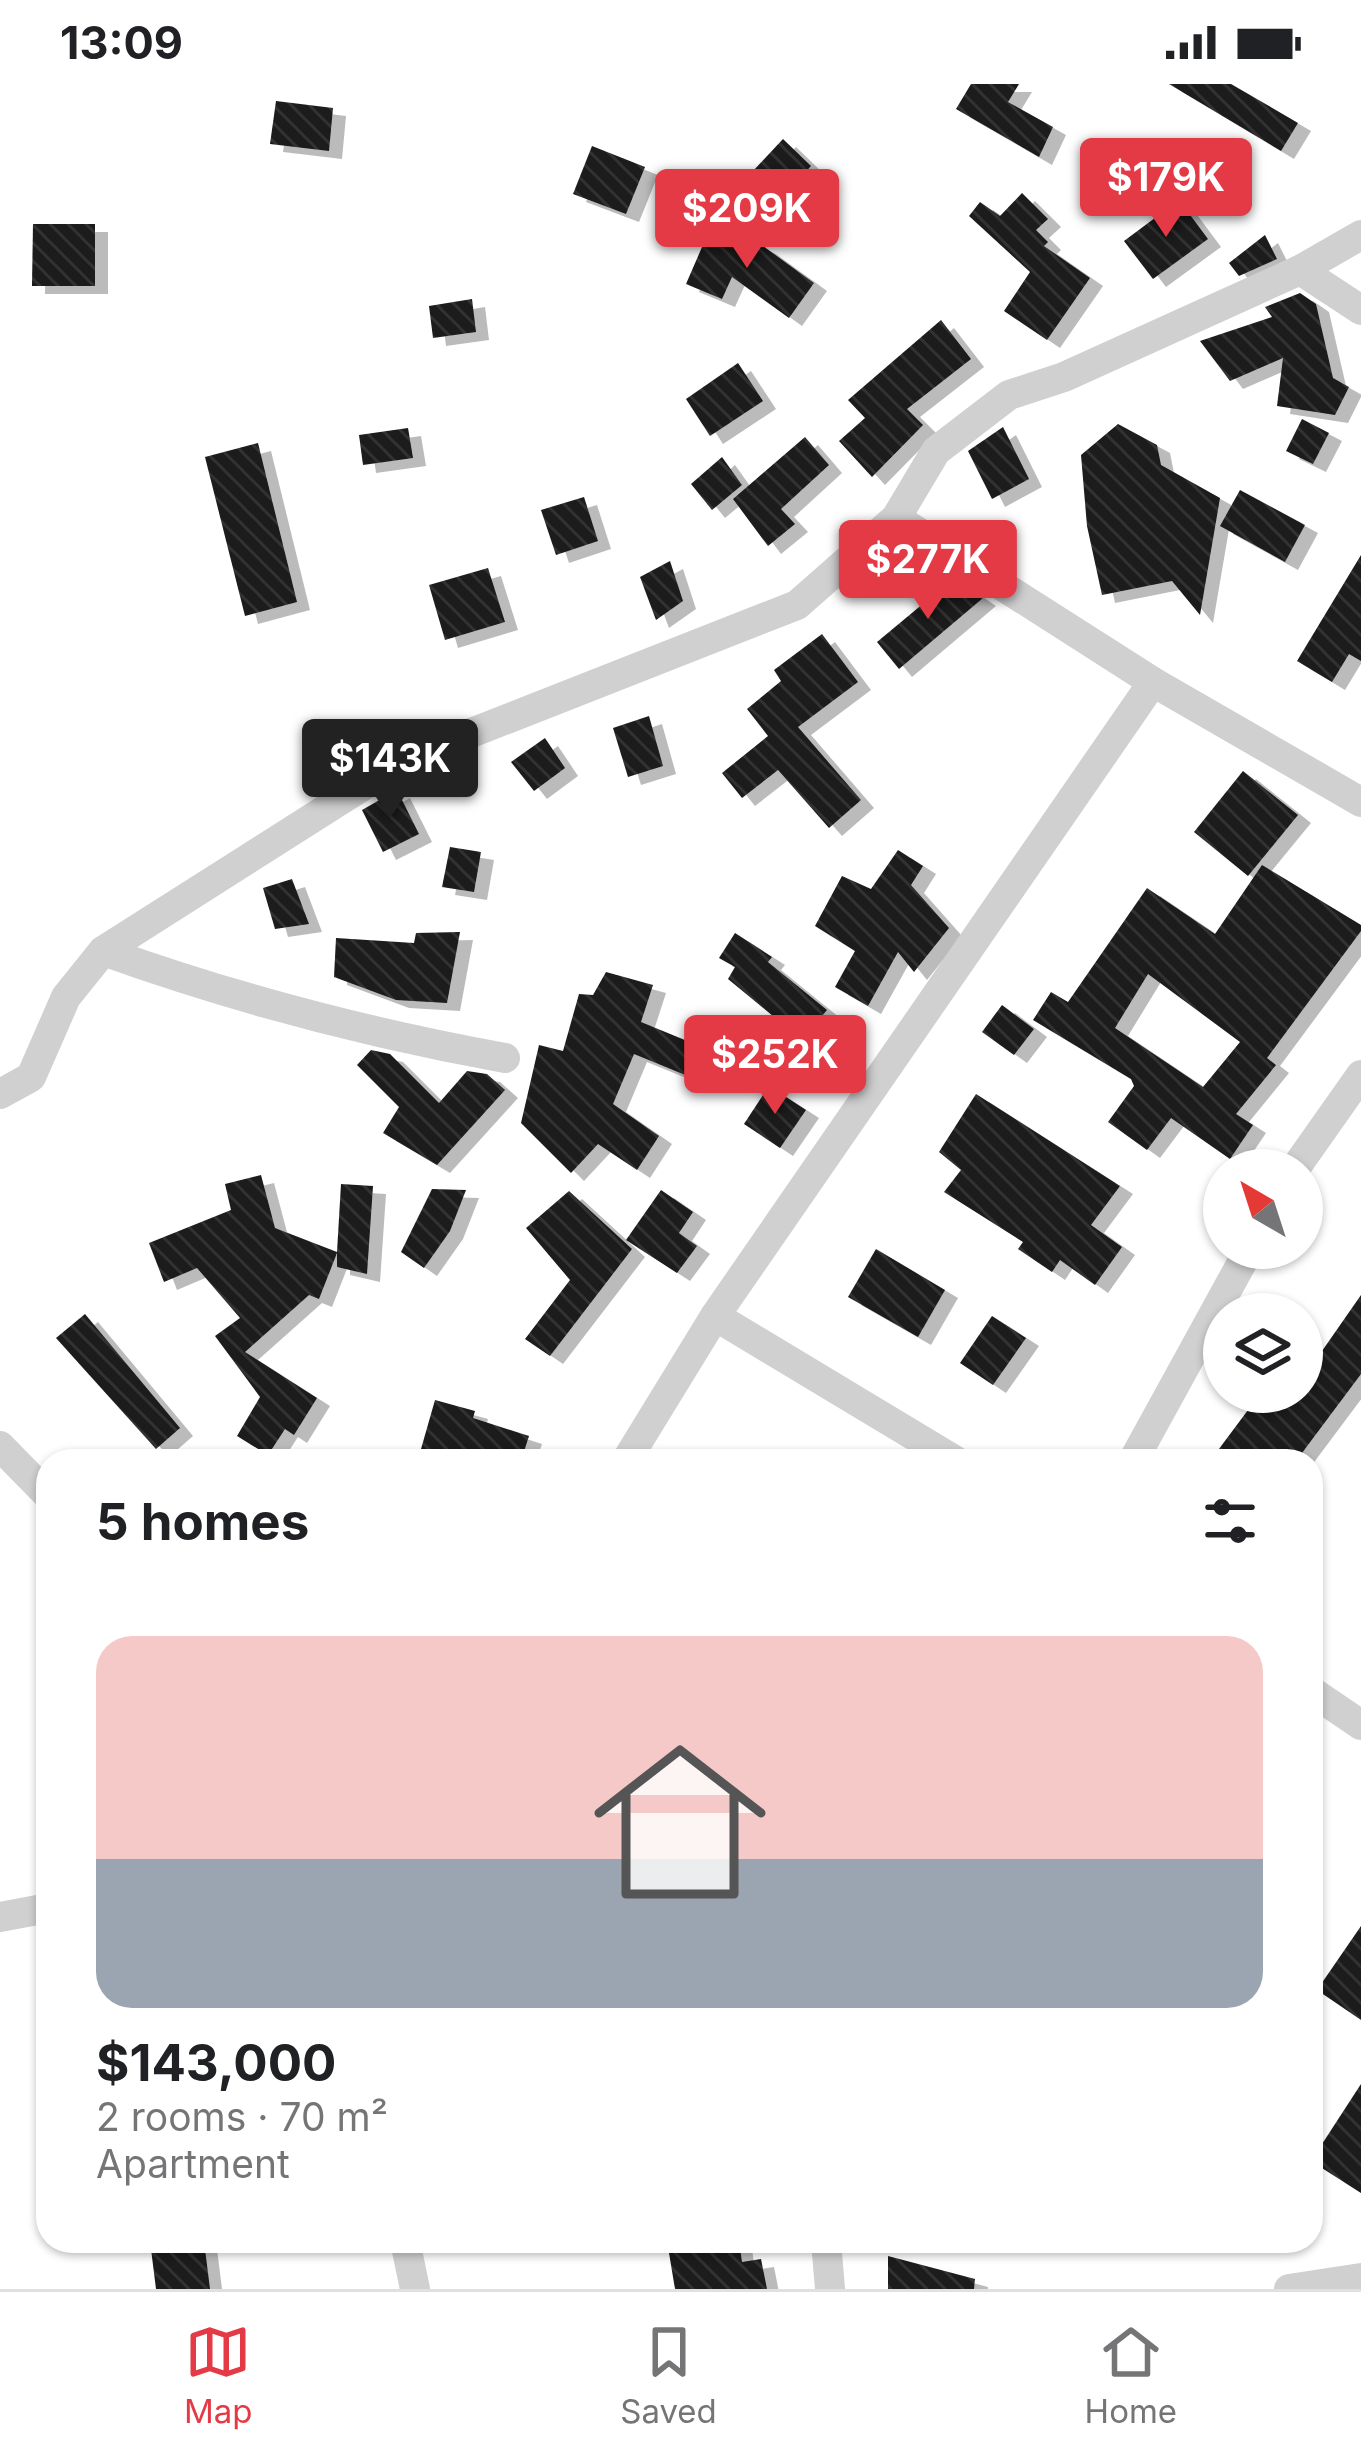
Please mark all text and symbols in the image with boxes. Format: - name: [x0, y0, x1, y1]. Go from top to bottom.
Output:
- text: 13:09: [60, 15, 183, 70]
- pin: $179K: [1082, 138, 1250, 240]
- text: $179K: [1107, 153, 1225, 200]
- pin: $209K: [663, 169, 831, 271]
- text: $209K: [682, 184, 812, 231]
- pin: $277K: [844, 520, 1012, 622]
- text: $277K: [866, 535, 990, 582]
- pin: $143K: [306, 719, 474, 821]
- text: $143K: [329, 734, 451, 781]
- pin: $252K: [691, 1015, 859, 1117]
- text: $252K: [711, 1030, 839, 1077]
- north arrow: [1203, 1149, 1323, 1269]
- map controls: [1203, 1149, 1323, 1413]
- button: layers: [1203, 1293, 1323, 1413]
- icon: filters: [1197, 1488, 1263, 1554]
- text: 5 homes: [96, 1491, 309, 1552]
- icon: home: [572, 1714, 788, 1930]
- text: $143,000: [96, 2032, 336, 2093]
- text: 2 rooms · 70 m²: [96, 2093, 388, 2140]
- text: Apartment: [96, 2140, 290, 2187]
- tab: Map: [184, 2319, 252, 2431]
- tab: Saved: [620, 2319, 717, 2431]
- tab: Home: [1085, 2319, 1177, 2431]

